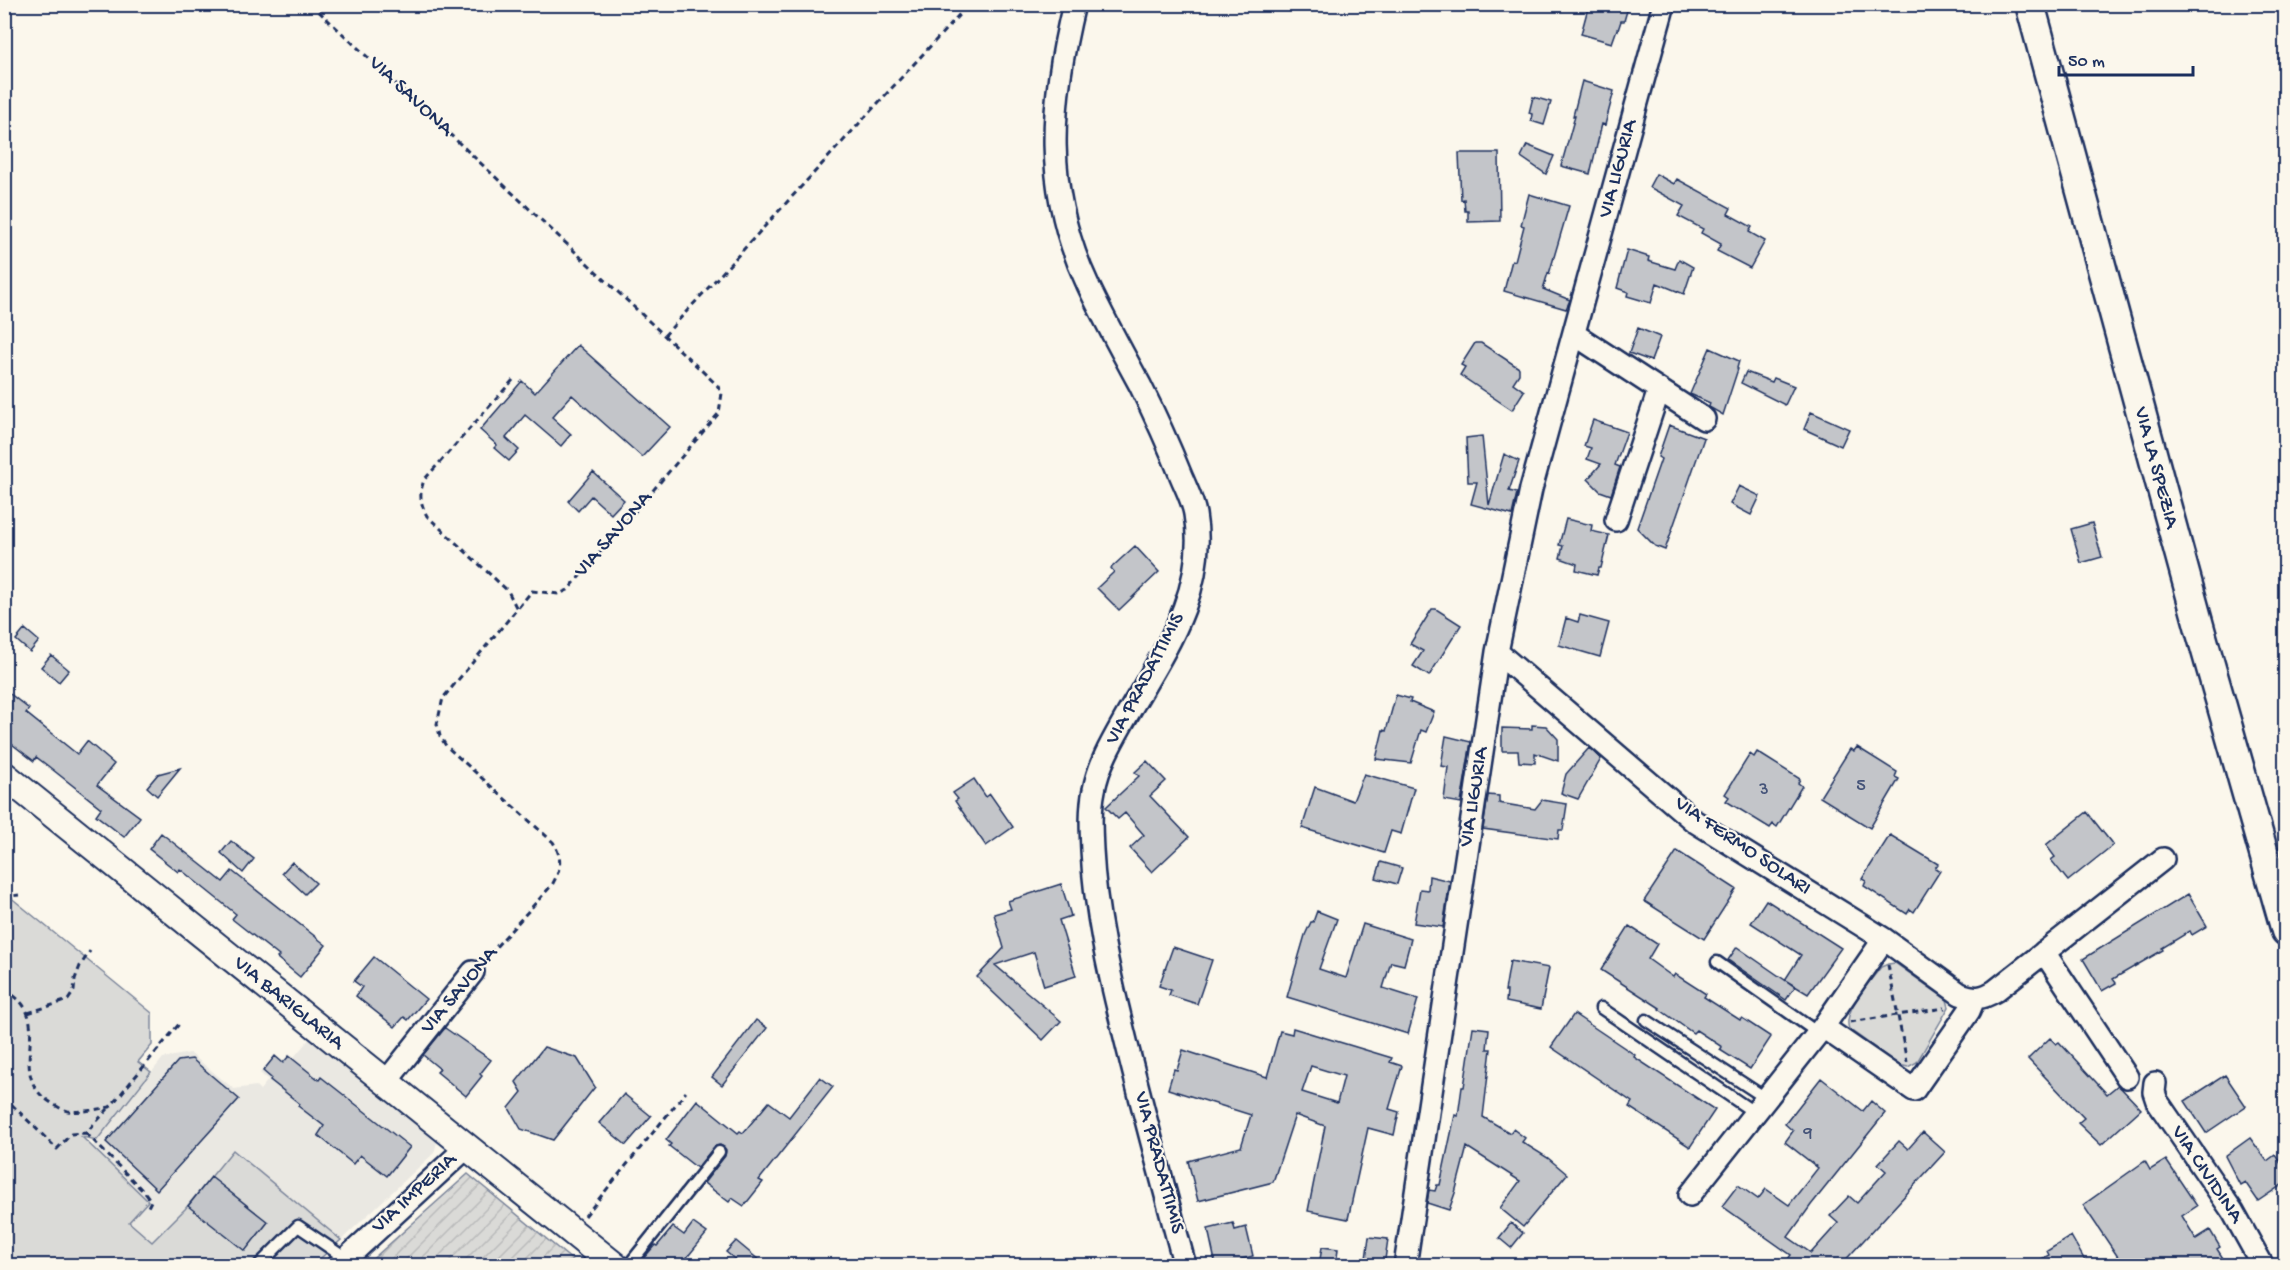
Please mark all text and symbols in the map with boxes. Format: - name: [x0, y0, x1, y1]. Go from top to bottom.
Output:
- scale bar: [2059, 39, 2192, 77]
- street label: VIA SAVONA: [362, 51, 459, 144]
- text: 50 m: [2068, 52, 2105, 73]
- street label: VIA LIGURIA: [1594, 116, 1645, 222]
- street label: VIA LA SPEZIA: [2127, 404, 2184, 533]
- street label: VIA SAVONA: [569, 485, 659, 584]
- street label: VIA PRADATTIMIS: [1100, 609, 1191, 750]
- street label: VIA LIGURIA: [1455, 744, 1495, 850]
- house number: 5: [1856, 776, 1866, 797]
- house number: 3: [1758, 780, 1769, 801]
- street label: VIA FERMO SOLARI: [1668, 791, 1815, 902]
- street label: VIA SAVONA: [416, 941, 505, 1041]
- street label: VIA BARIGLARIA: [227, 951, 350, 1057]
- street label: VIA PRADATTIMIS: [1127, 1088, 1189, 1237]
- street label: VIA CIVIDINA: [2164, 1121, 2249, 1230]
- house number: 9: [1802, 1123, 1813, 1144]
- street label: VIA IMPERIA: [367, 1147, 464, 1240]

